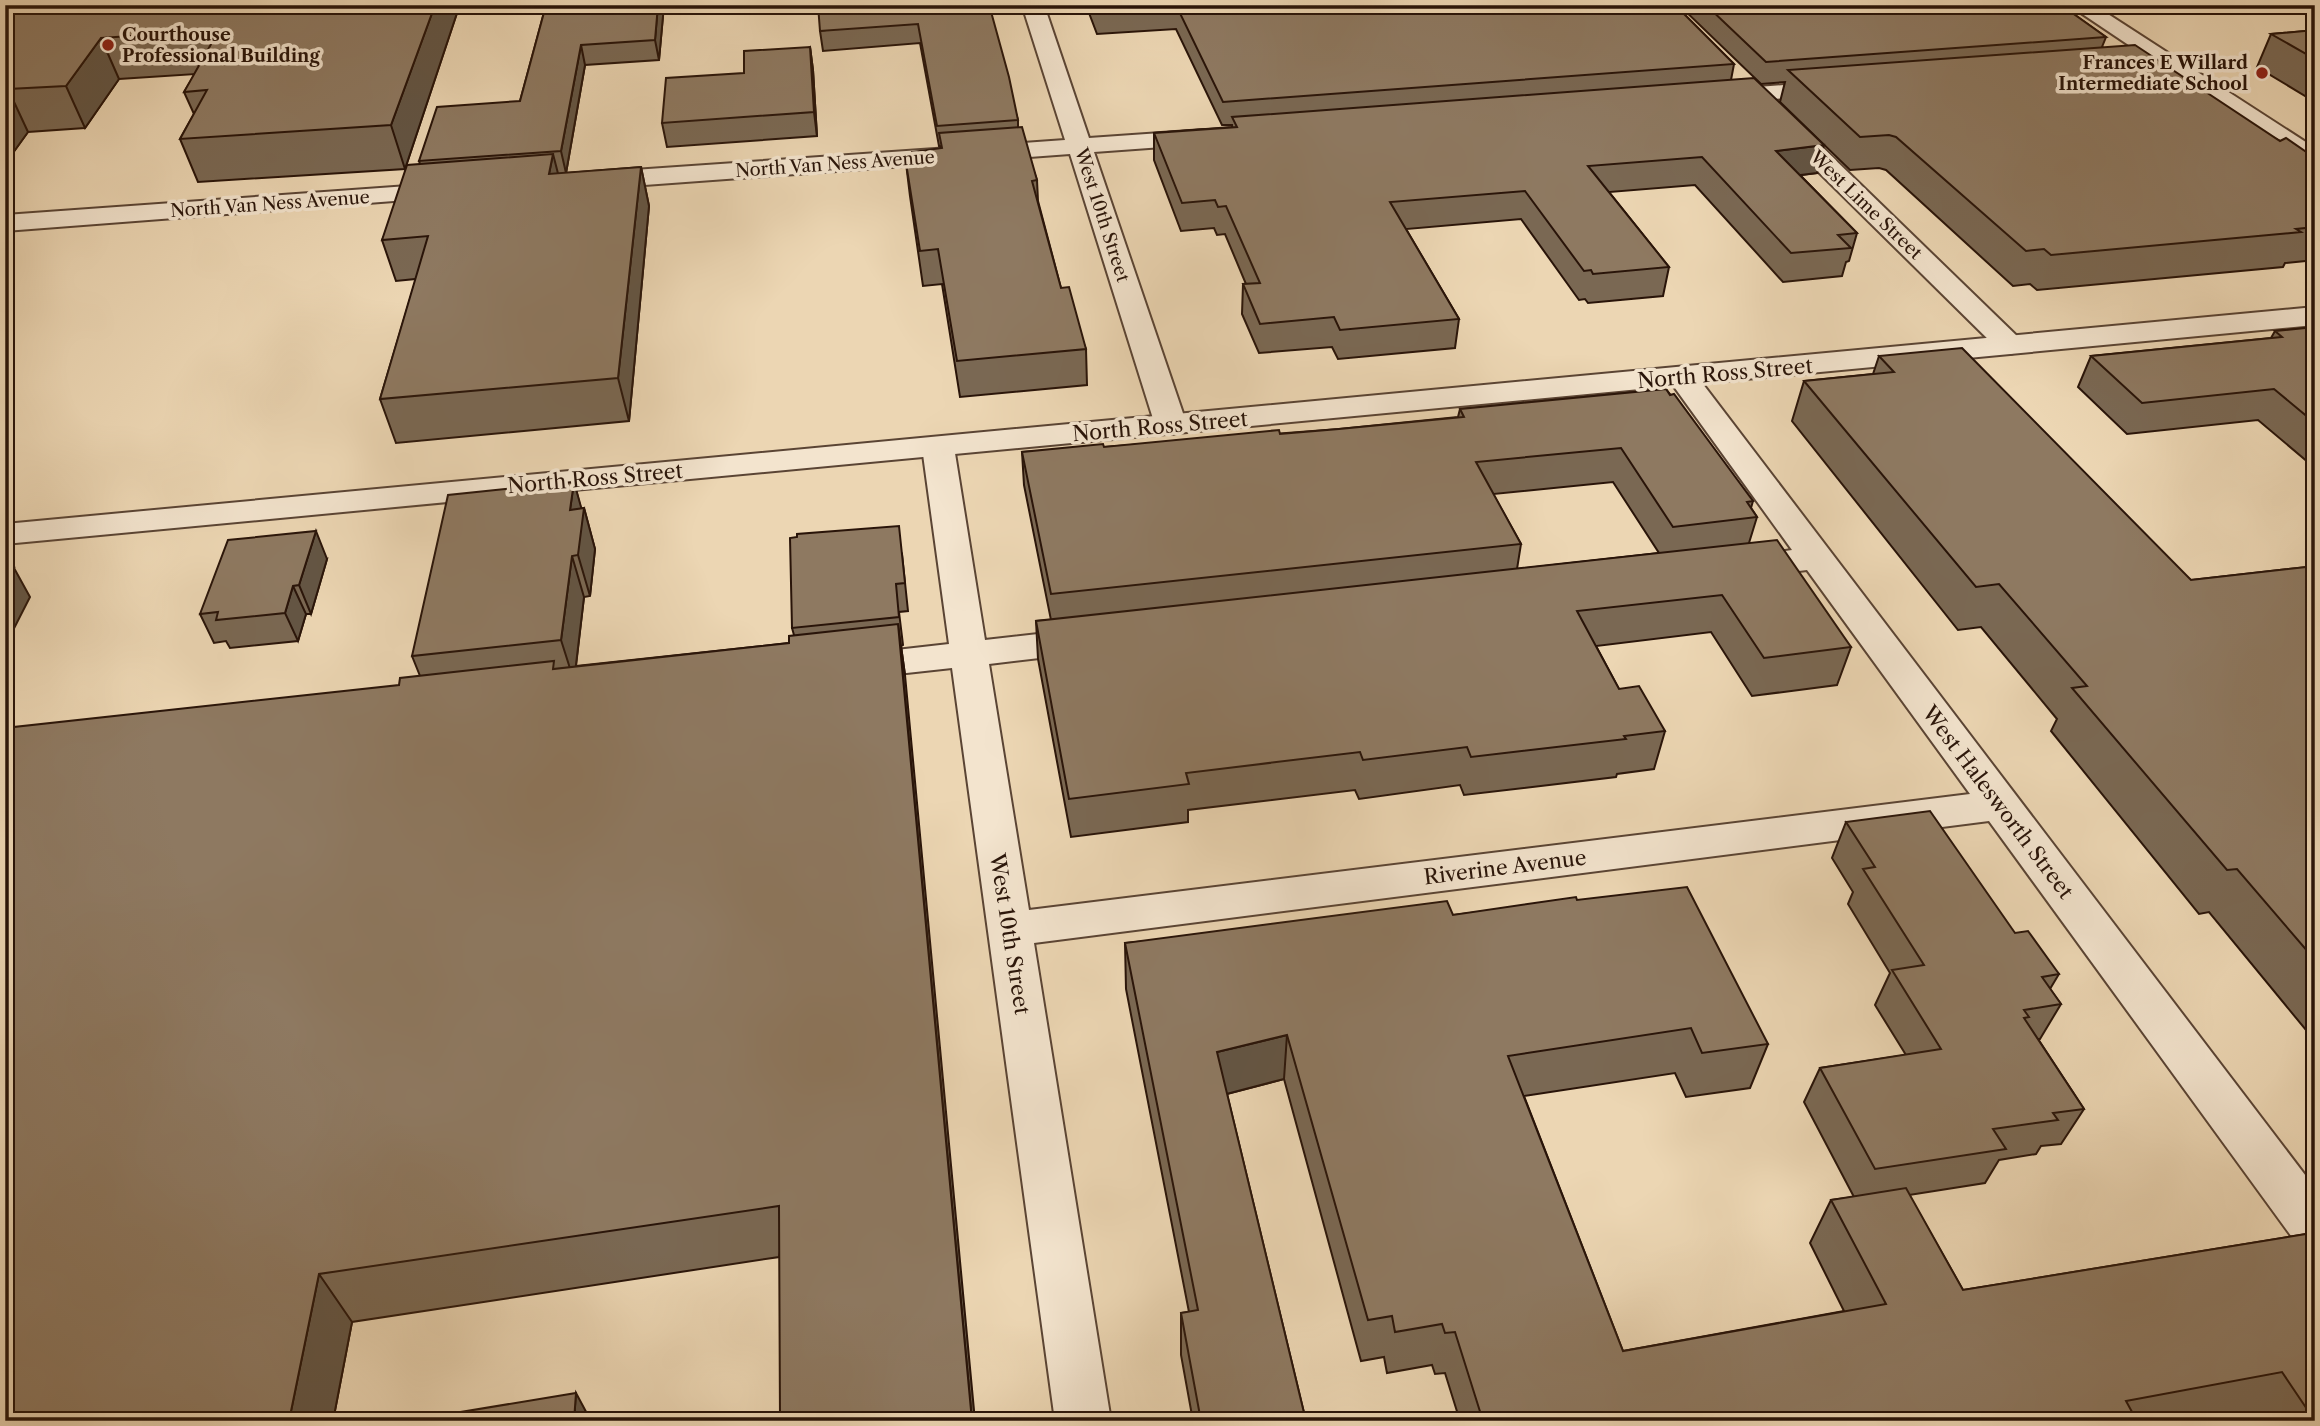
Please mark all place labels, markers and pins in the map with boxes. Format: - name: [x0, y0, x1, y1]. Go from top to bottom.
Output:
- place label: Courthouse Professional Building: [122, 24, 320, 67]
- marker: Courthouse Professional Building: [100, 37, 116, 53]
- place label: Frances E Willard Intermediate School: [2058, 52, 2248, 95]
- marker: Frances E Willard Intermediate School: [2254, 65, 2270, 81]

